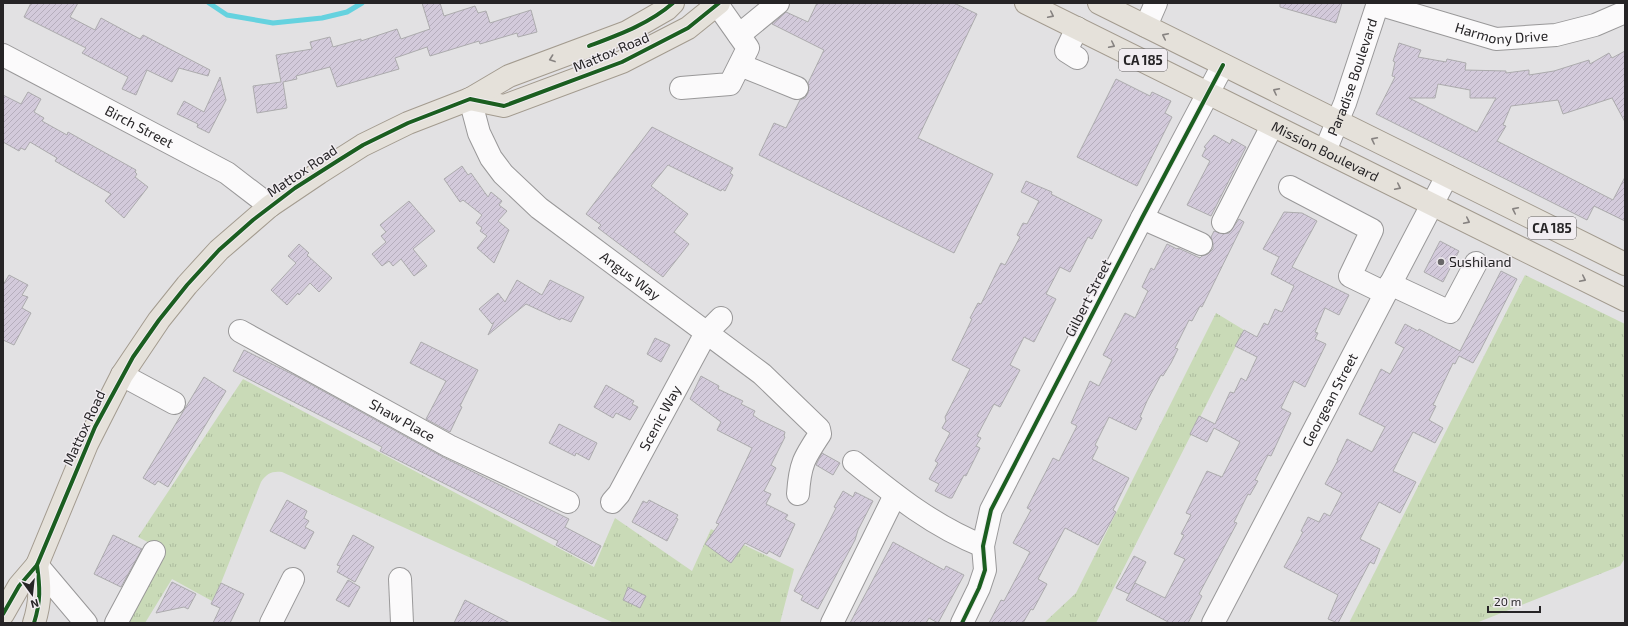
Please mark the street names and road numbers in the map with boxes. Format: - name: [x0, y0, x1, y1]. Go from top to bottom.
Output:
- street label: Paradise Boulevard: [1323, 16, 1380, 138]
- street label: Harmony Drive: [1453, 18, 1549, 47]
- street label: Mattox Road: [570, 28, 651, 75]
- road number: CA 185: [1119, 49, 1167, 71]
- street label: Birch Street: [102, 101, 176, 151]
- street label: Mission Boulevard: [1269, 117, 1382, 185]
- street label: Mattox Road: [263, 141, 340, 200]
- road number: CA 185: [1528, 217, 1576, 239]
- street label: Angus Way: [597, 247, 664, 304]
- street label: Gilbert Street: [1061, 256, 1114, 339]
- street label: Georgean Street: [1298, 350, 1361, 449]
- street label: Scenic Way: [635, 382, 684, 453]
- street label: Mattox Road: [59, 387, 108, 468]
- street label: Shaw Place: [366, 395, 438, 445]

